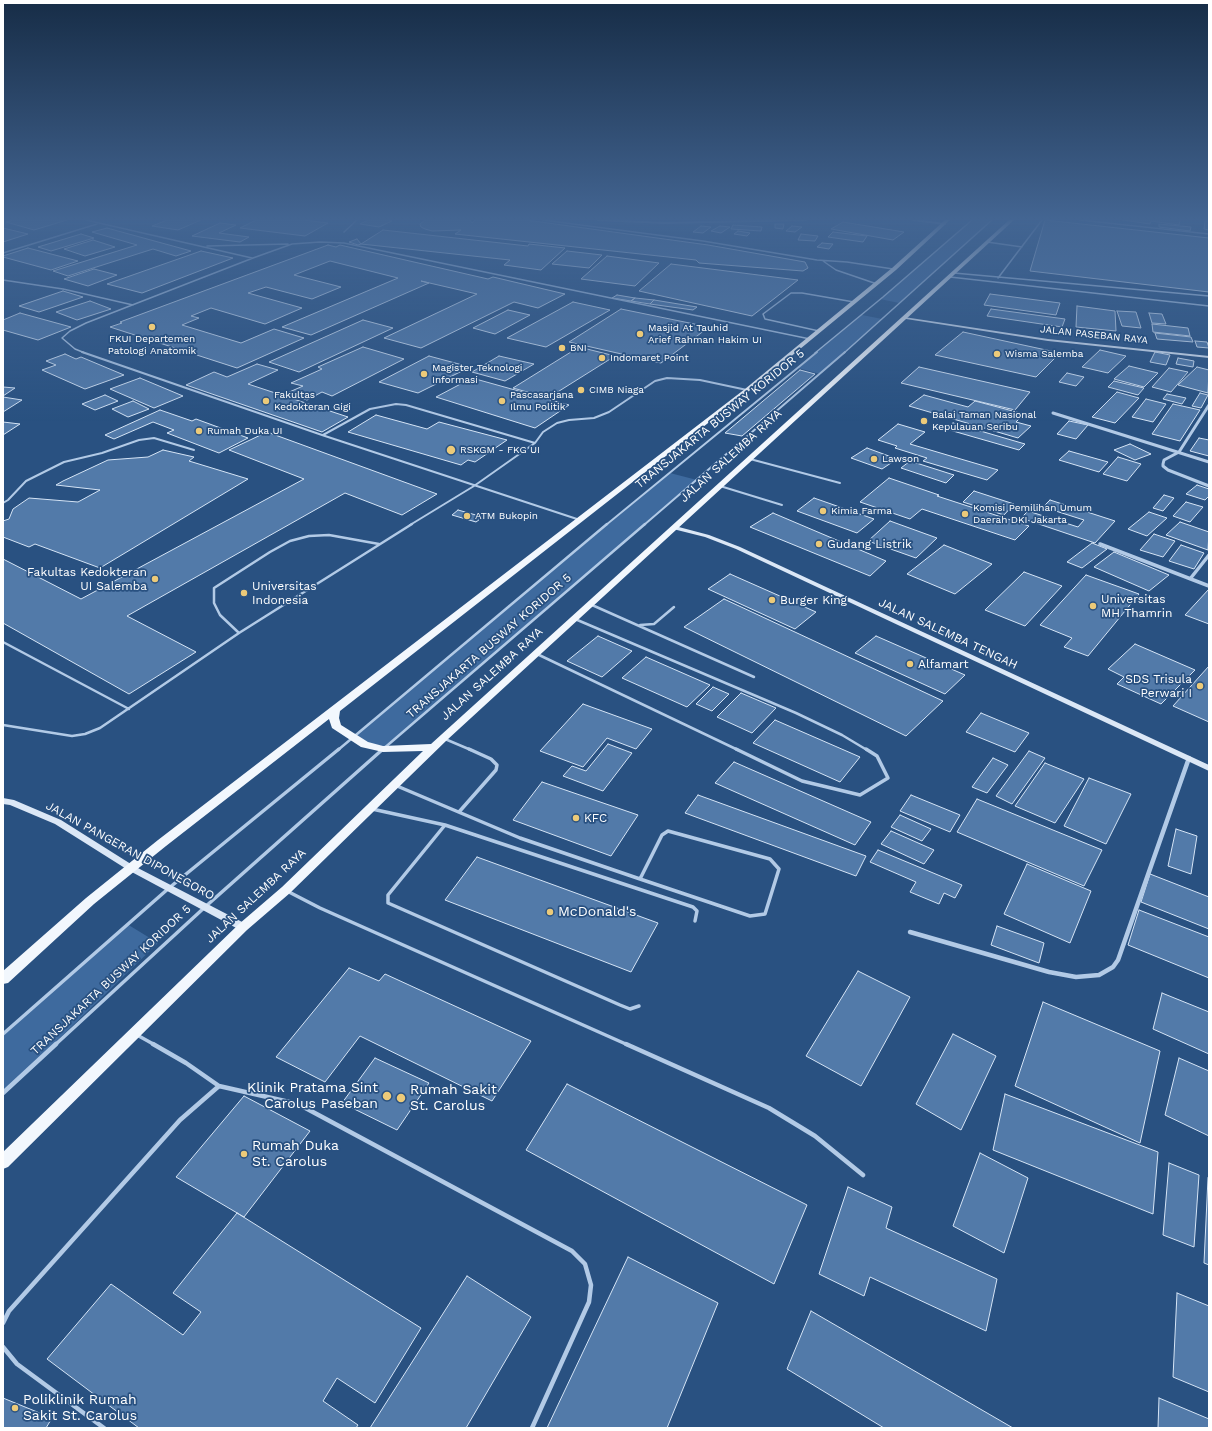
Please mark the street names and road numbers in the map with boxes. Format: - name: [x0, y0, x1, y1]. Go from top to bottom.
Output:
- street label: JALAN PASEBAN RAYA: [1039, 323, 1149, 347]
- street label: TRANSJAKARTA BUSWAY KORIDOR 5: [632, 346, 808, 492]
- street label: JALAN SALEMBA RAYA: [677, 407, 785, 505]
- street label: TRANSJAKARTA BUSWAY KORIDOR 5: [404, 570, 574, 722]
- street label: JALAN SALEMBA TENGAH: [876, 595, 1020, 673]
- street label: JALAN SALEMBA RAYA: [438, 625, 546, 723]
- street label: JALAN PANGERAN DIPONEGORO: [43, 799, 217, 903]
- street label: JALAN SALEMBA RAYA: [203, 846, 309, 946]
- street label: TRANSJAKARTA BUSWAY KORIDOR 5: [28, 902, 194, 1058]

